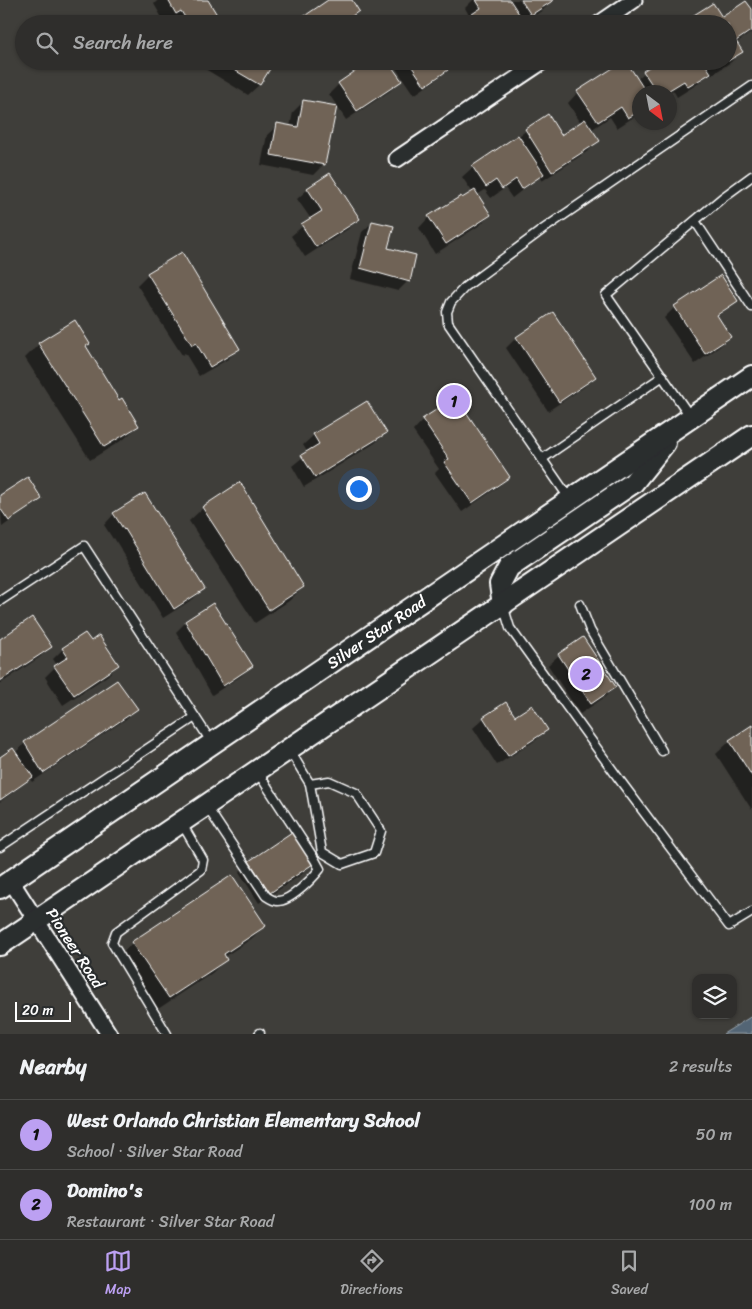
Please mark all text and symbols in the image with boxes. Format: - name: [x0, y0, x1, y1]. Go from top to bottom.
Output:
- search box: [15, 15, 737, 70]
- text: Search here: [73, 26, 173, 59]
- icon: search: [33, 29, 61, 57]
- north arrow: [632, 85, 677, 130]
- pin: 1: [438, 382, 470, 420]
- your location: [346, 476, 372, 502]
- street label: Silver Star Road: [320, 587, 433, 676]
- pin: 2: [570, 655, 602, 693]
- street label: Pioneer Road: [38, 902, 113, 996]
- map controls: [692, 974, 737, 1019]
- button: layers: [692, 974, 737, 1019]
- text: 20 m: [22, 998, 53, 1023]
- scale bar: [15, 999, 71, 1022]
- text: Nearby: [20, 1048, 86, 1086]
- text: 2 results: [669, 1052, 732, 1081]
- text: West Orlando Christian Elementary School: [67, 1104, 420, 1137]
- text: 1: [33, 1120, 39, 1149]
- text: 50 m: [696, 1120, 732, 1149]
- text: School · Silver Star Road: [67, 1137, 242, 1166]
- text: Domino's: [67, 1174, 142, 1207]
- text: 2: [31, 1190, 41, 1219]
- text: 100 m: [688, 1190, 732, 1219]
- text: Restaurant · Silver Star Road: [67, 1207, 274, 1236]
- tab: Map: [104, 1247, 132, 1302]
- tab: Directions: [340, 1247, 403, 1302]
- tab: Saved: [611, 1247, 648, 1302]

